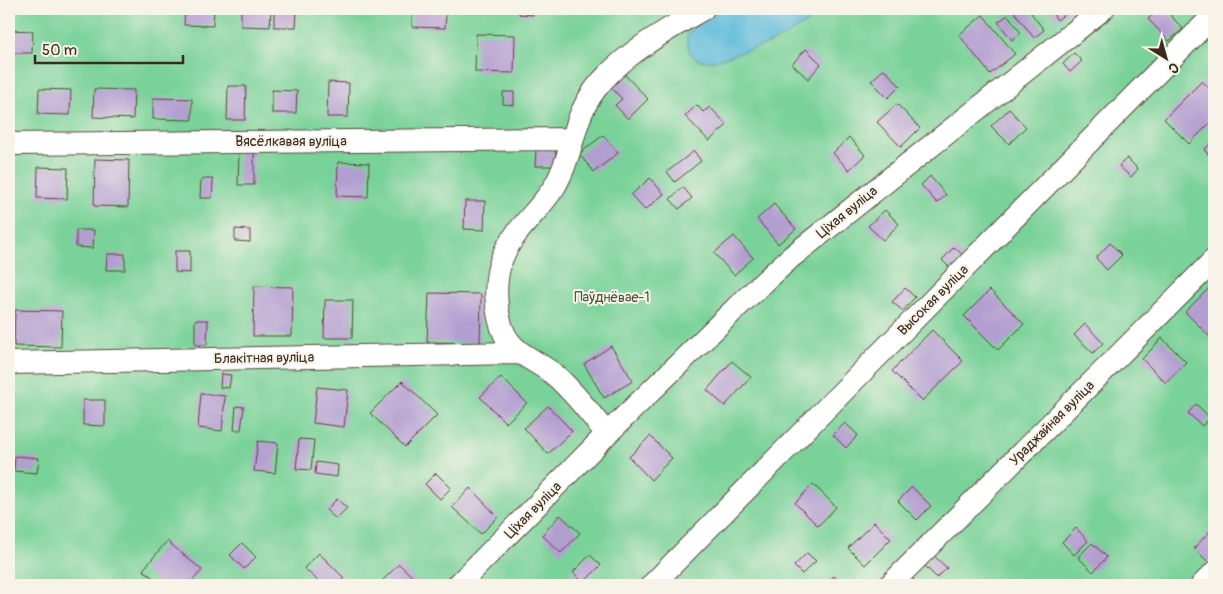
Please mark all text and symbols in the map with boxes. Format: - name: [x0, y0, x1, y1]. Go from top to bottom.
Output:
- scale bar: [35, 32, 182, 64]
- north arrow: [1140, 32, 1190, 82]
- text: 50 m: [42, 41, 77, 60]
- text: С: [1165, 59, 1182, 78]
- street label: Вясёлкавая вуліца: [235, 133, 347, 150]
- street label: Ціхая вуліца: [813, 182, 881, 242]
- street label: Высокая вуліца: [894, 261, 972, 339]
- park label: Паўднёвае-1: [574, 289, 650, 306]
- street label: Блакітная вуліца: [214, 349, 314, 367]
- street label: Ураджайная вуліца: [1006, 377, 1098, 469]
- street label: Ціхая вуліца: [501, 478, 565, 542]

